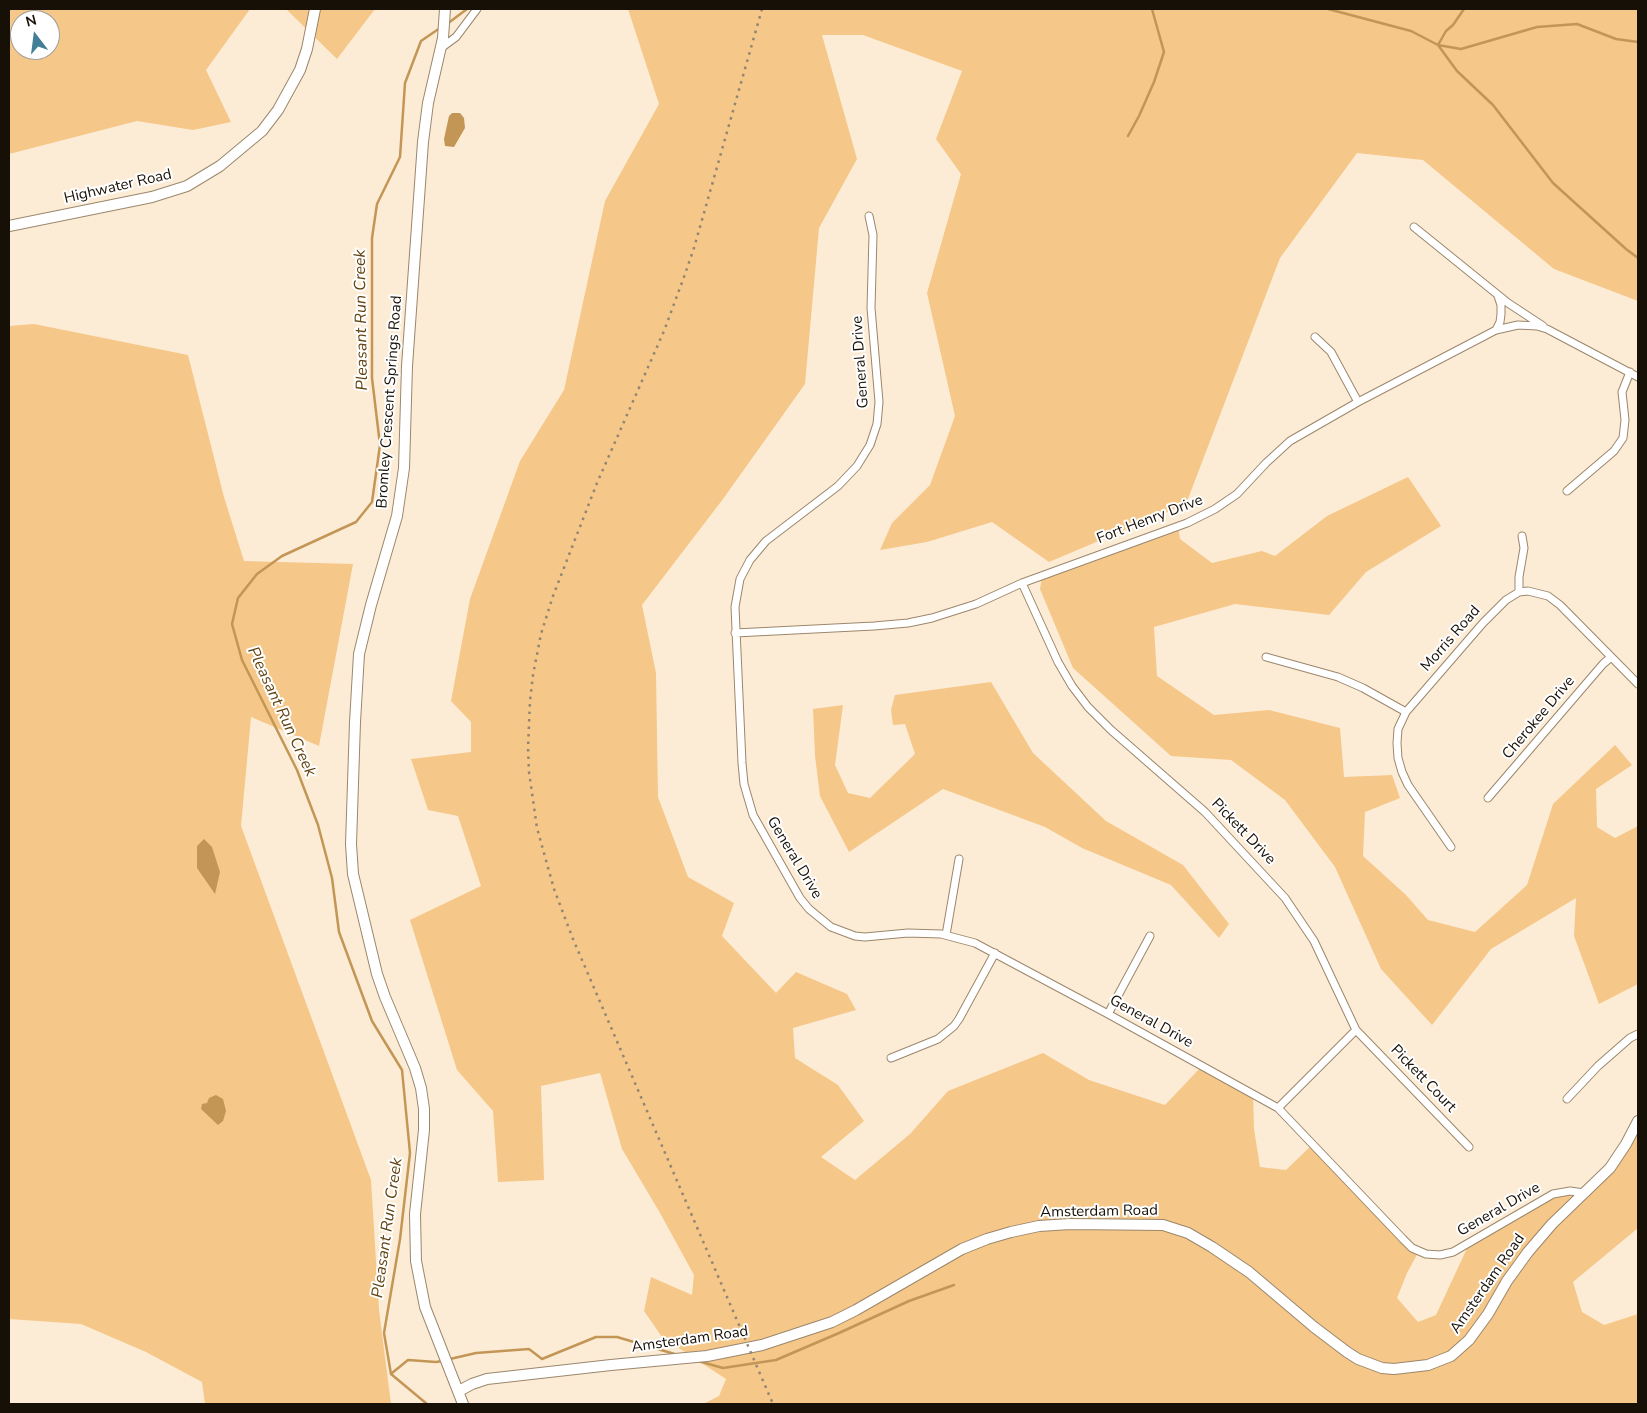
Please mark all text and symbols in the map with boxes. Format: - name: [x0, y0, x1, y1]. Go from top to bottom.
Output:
- north arrow: [10, 10, 60, 60]
- text: N: [24, 10, 39, 32]
- street label: Highwater Road: [62, 166, 174, 208]
- water label: Pleasant Run Creek: [351, 249, 373, 391]
- street label: Bromley Crescent Springs Road: [374, 295, 406, 509]
- street label: General Drive: [849, 315, 873, 409]
- street label: Fort Henry Drive: [1094, 492, 1206, 548]
- street label: Morris Road: [1418, 602, 1484, 676]
- water label: Pleasant Run Creek: [242, 644, 320, 780]
- street label: Cherokee Drive: [1499, 673, 1579, 763]
- street label: Pickett Drive: [1207, 795, 1279, 869]
- street label: General Drive: [762, 814, 826, 902]
- street label: General Drive: [1106, 992, 1196, 1052]
- street label: Pickett Court: [1386, 1042, 1460, 1116]
- water label: Pleasant Run Creek: [369, 1157, 407, 1299]
- street label: General Drive: [1454, 1179, 1544, 1241]
- street label: Amsterdam Road: [1040, 1202, 1158, 1222]
- street label: Amsterdam Road: [1447, 1231, 1529, 1337]
- street label: Amsterdam Road: [631, 1323, 749, 1357]

